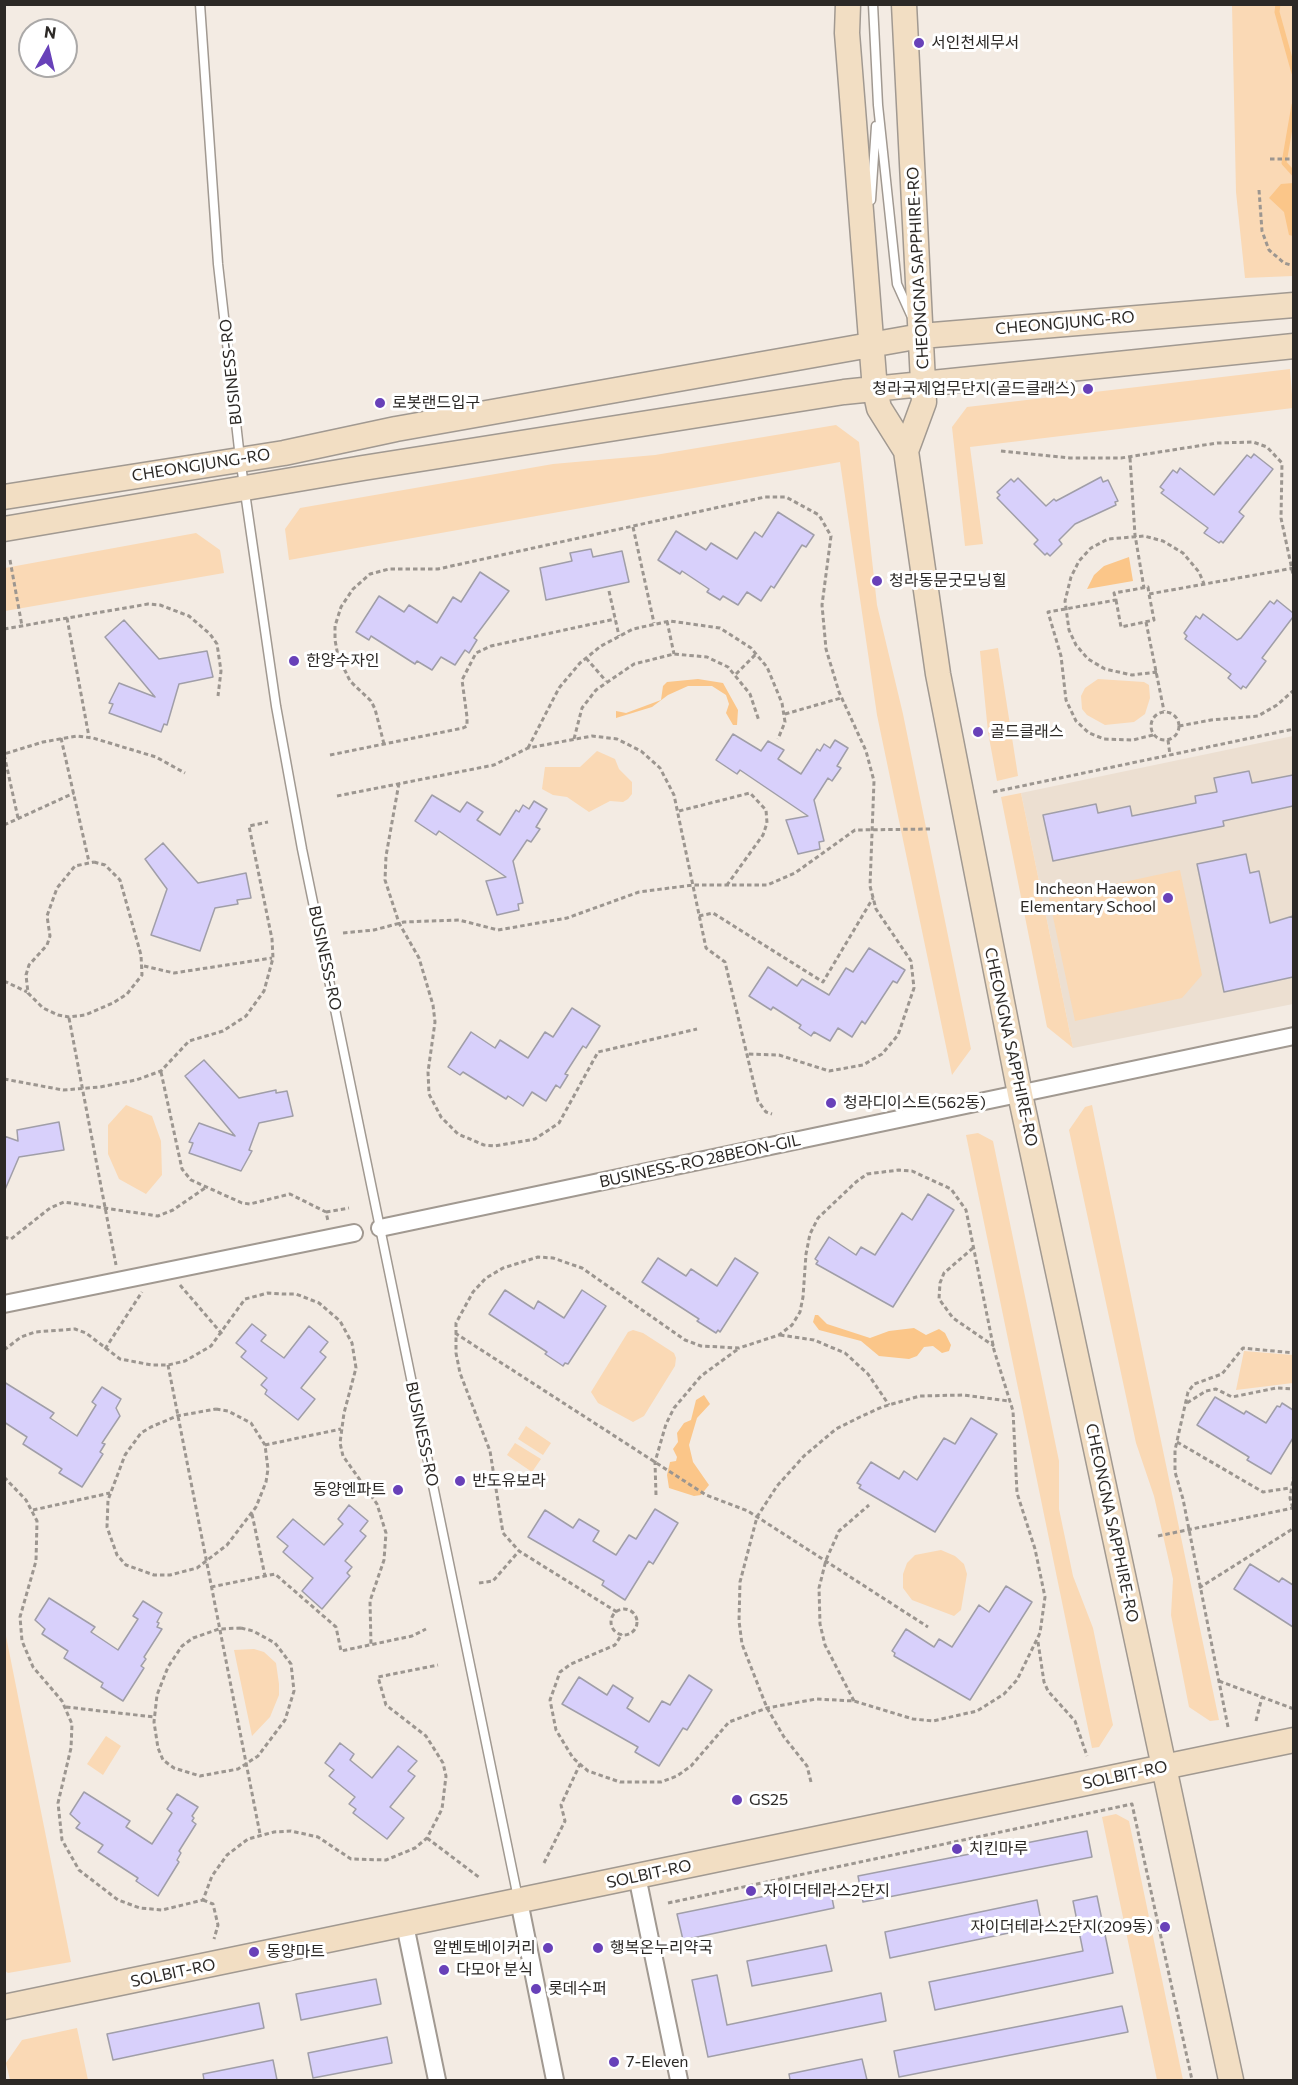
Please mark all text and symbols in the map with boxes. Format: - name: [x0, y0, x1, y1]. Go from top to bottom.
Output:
- north arrow: [18, 18, 78, 78]
- text: N: [43, 21, 58, 42]
- place label: 서인천세무서: [931, 33, 1019, 53]
- marker: 서인천세무서: [912, 36, 926, 50]
- street label: CHEONGNA SAPPHIRE-RO: [903, 166, 933, 370]
- street label: CHEONGJUNG-RO: [995, 307, 1135, 339]
- street label: BUSINESS-RO: [216, 318, 246, 426]
- place label: 청라국제업무단지(골드클래스): [872, 379, 1076, 399]
- marker: 청라국제업무단지(골드클래스): [1081, 382, 1095, 396]
- place label: 로봇랜드입구: [392, 393, 480, 413]
- marker: 로봇랜드입구: [373, 396, 387, 410]
- street label: CHEONGJUNG-RO: [130, 445, 272, 485]
- place label: 청라동문굿모닝힐: [889, 571, 1007, 591]
- marker: 청라동문굿모닝힐: [870, 574, 884, 588]
- place label: 한양수자인: [306, 651, 380, 671]
- marker: 한양수자인: [287, 654, 301, 668]
- place label: 골드클래스: [990, 722, 1064, 742]
- marker: 골드클래스: [971, 725, 985, 739]
- place label: Incheon Haewon Elementary School: [1020, 879, 1156, 917]
- marker: Incheon Haewon Elementary School: [1161, 891, 1175, 905]
- street label: BUSINESS-RO: [305, 904, 345, 1012]
- street label: CHEONGNA SAPPHIRE-RO: [981, 946, 1041, 1148]
- place label: 청라디이스트(562동): [843, 1093, 986, 1113]
- marker: 청라디이스트(562동): [824, 1096, 838, 1110]
- street label: BUSINESS-RO 28BEON-GIL: [598, 1130, 802, 1192]
- street label: BUSINESS-RO: [402, 1380, 442, 1488]
- street label: CHEONGNA SAPPHIRE-RO: [1082, 1422, 1142, 1624]
- place label: 반도유보라: [472, 1471, 546, 1491]
- marker: 반도유보라: [453, 1474, 467, 1488]
- place label: 동양엔파트: [312, 1480, 386, 1500]
- marker: 동양엔파트: [391, 1483, 405, 1497]
- street label: SOLBIT-RO: [1081, 1757, 1169, 1793]
- place label: GS25: [749, 1790, 788, 1810]
- marker: GS25: [730, 1793, 744, 1807]
- place label: 치킨마루: [969, 1839, 1028, 1859]
- marker: 치킨마루: [950, 1842, 964, 1856]
- street label: SOLBIT-RO: [605, 1856, 693, 1892]
- place label: 자이더테라스2단지: [763, 1881, 890, 1901]
- marker: 자이더테라스2단지: [744, 1884, 758, 1898]
- place label: 자이더테라스2단지(209동): [970, 1917, 1153, 1937]
- marker: 자이더테라스2단지(209동): [1158, 1920, 1172, 1934]
- place label: 알벤토베이커리: [433, 1938, 536, 1958]
- place label: 행복온누리약국: [610, 1938, 713, 1958]
- marker: 알벤토베이커리: [541, 1941, 555, 1955]
- marker: 행복온누리약국: [591, 1941, 605, 1955]
- place label: 동양마트: [266, 1942, 325, 1962]
- marker: 동양마트: [247, 1945, 261, 1959]
- street label: SOLBIT-RO: [129, 1955, 217, 1991]
- place label: 다모아 분식: [456, 1960, 533, 1980]
- marker: 다모아 분식: [437, 1963, 451, 1977]
- place label: 롯데수퍼: [548, 1979, 607, 1999]
- marker: 롯데수퍼: [529, 1982, 543, 1996]
- place label: 7-Eleven: [626, 2052, 689, 2072]
- marker: 7-Eleven: [607, 2055, 621, 2069]

